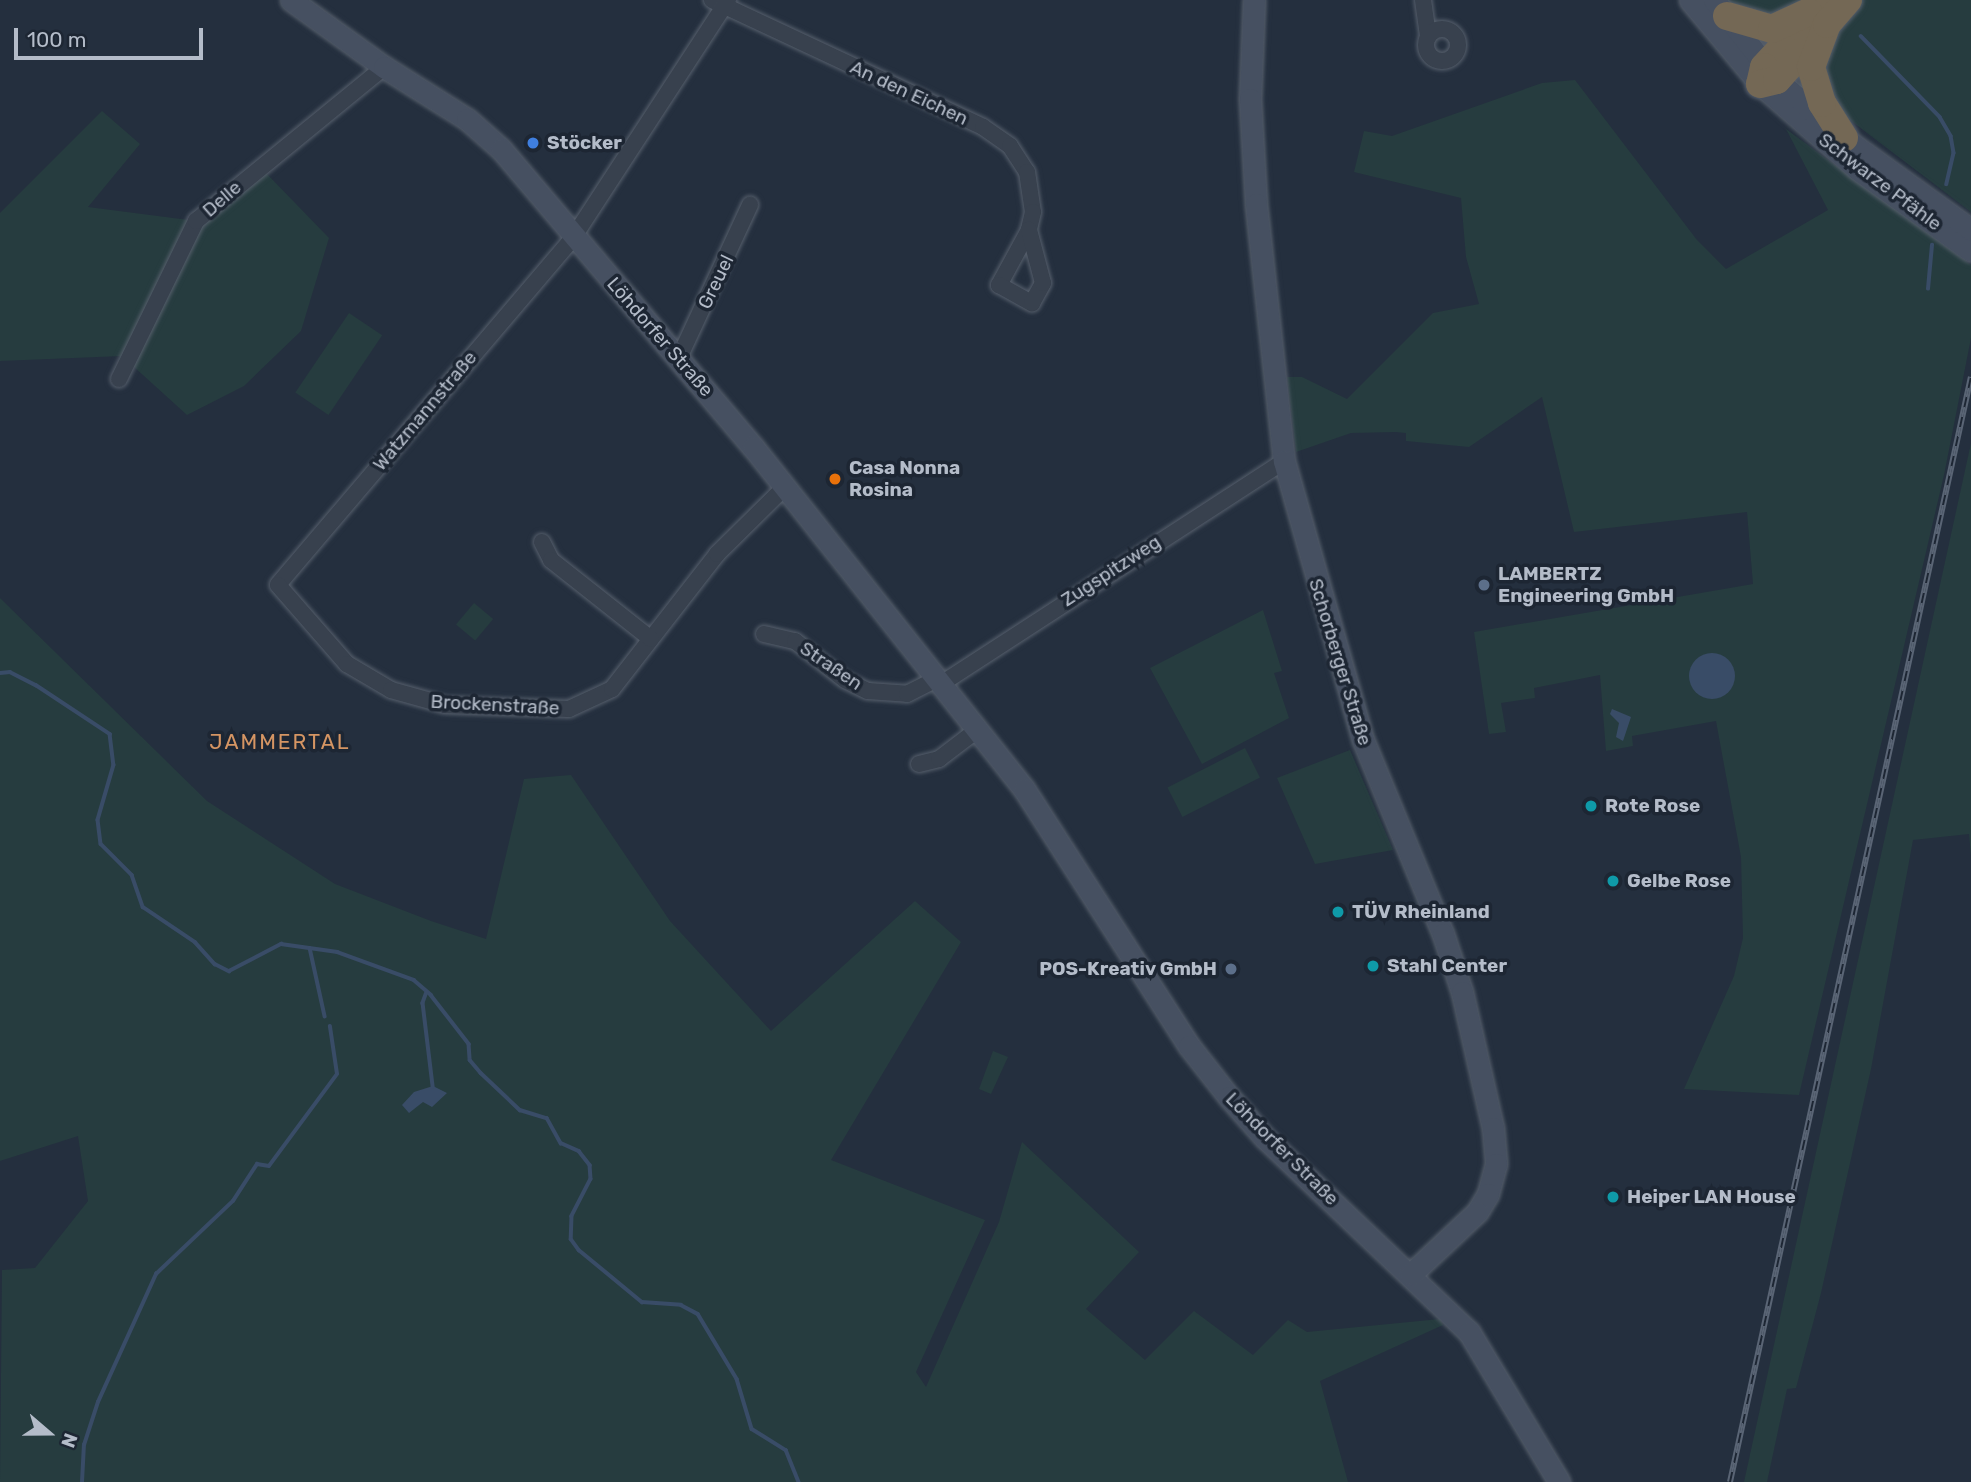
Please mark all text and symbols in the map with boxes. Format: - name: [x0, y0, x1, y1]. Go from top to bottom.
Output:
- scale bar: [18, 14, 206, 58]
- text: 100 m: [27, 27, 86, 52]
- street label: An den Eichen: [846, 56, 972, 130]
- street label: Schwarze Pfähle: [1814, 128, 1946, 236]
- place label: Stöcker: [547, 132, 622, 154]
- marker: Stöcker: [525, 135, 541, 151]
- street label: Delle: [198, 176, 246, 222]
- street label: Greuel: [693, 251, 739, 313]
- street label: Löhdorfer Straße: [602, 273, 718, 401]
- street label: Watzmannstraße: [368, 347, 482, 475]
- place label: Casa Nonna Rosina: [849, 457, 960, 501]
- marker: Casa Nonna Rosina: [827, 471, 843, 487]
- street label: Zugspitzweg: [1057, 531, 1165, 611]
- place label: LAMBERTZ Engineering GmbH: [1498, 563, 1674, 607]
- street label: Schorberger Straße: [1304, 576, 1376, 748]
- marker: LAMBERTZ Engineering GmbH: [1476, 577, 1492, 593]
- street label: Straßen: [796, 637, 866, 695]
- street label: Brockenstraße: [430, 690, 560, 720]
- district label: JAMMERTAL: [210, 729, 350, 755]
- place label: Rote Rose: [1605, 795, 1700, 817]
- marker: Rote Rose: [1583, 798, 1599, 814]
- place label: Gelbe Rose: [1627, 870, 1731, 892]
- marker: Gelbe Rose: [1605, 873, 1621, 889]
- place label: TÜV Rheinland: [1352, 901, 1490, 923]
- marker: TÜV Rheinland: [1330, 904, 1346, 920]
- place label: Stahl Center: [1387, 955, 1507, 977]
- place label: POS-Kreativ GmbH: [1039, 958, 1217, 980]
- marker: Stahl Center: [1365, 958, 1381, 974]
- marker: POS-Kreativ GmbH: [1223, 961, 1239, 977]
- street label: Löhdorfer Straße: [1221, 1088, 1343, 1210]
- place label: Heiper LAN House: [1627, 1186, 1796, 1208]
- marker: Heiper LAN House: [1605, 1189, 1621, 1205]
- north arrow: [14, 1398, 84, 1468]
- text: N: [56, 1430, 82, 1451]

